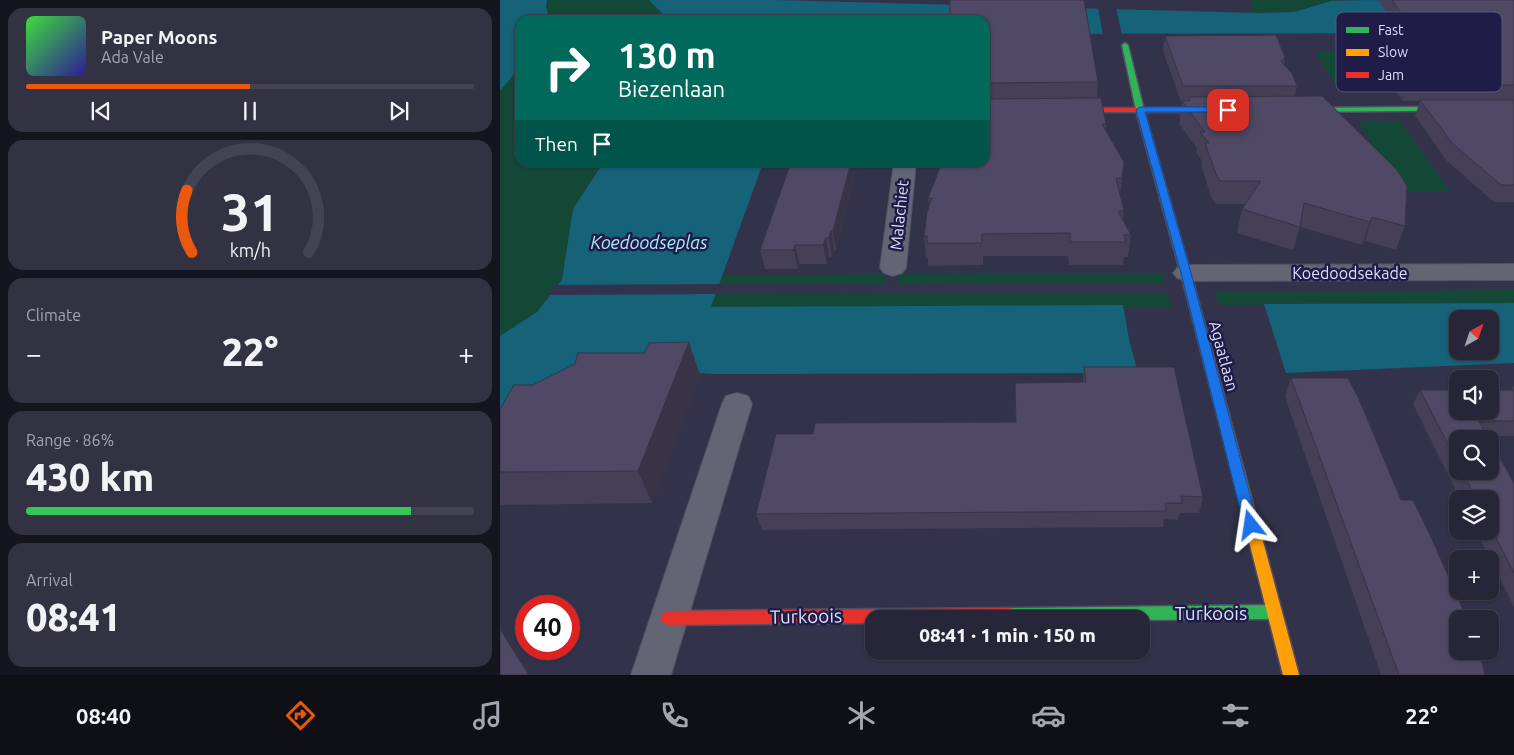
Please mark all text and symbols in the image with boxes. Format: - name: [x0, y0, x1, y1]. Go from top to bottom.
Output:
- legend: [1336, 12, 1502, 92]
- text: Fast: [1378, 22, 1404, 38]
- text: Paper Moons: [101, 26, 218, 48]
- icon: right: [535, 35, 600, 100]
- text: 130 m: [618, 35, 716, 75]
- text: Slow: [1378, 44, 1408, 60]
- text: Ada Vale: [101, 48, 164, 66]
- text: Jam: [1378, 67, 1404, 83]
- text: Biezenlaan: [618, 76, 725, 101]
- pin: [1207, 89, 1249, 131]
- icon: arrive: [1214, 96, 1242, 124]
- icon: previous: [87, 97, 115, 125]
- icon: pause: [236, 97, 264, 125]
- icon: next: [385, 97, 413, 125]
- icon: arrive: [588, 130, 616, 158]
- text: Then: [535, 133, 578, 155]
- street label: Malachiet: [886, 178, 912, 251]
- text: 31: [221, 183, 279, 241]
- water label: Koedoodseplas: [590, 232, 708, 252]
- text: km/h: [229, 240, 271, 260]
- street label: Koedoodsekade: [1292, 264, 1408, 282]
- text: Climate: [26, 306, 81, 324]
- north arrow: [1449, 310, 1499, 360]
- map controls: [1449, 310, 1499, 660]
- street label: Agaatlaan: [1206, 319, 1242, 393]
- text: 22°: [222, 331, 278, 373]
- text: −: [26, 338, 42, 369]
- text: +: [458, 338, 474, 369]
- button: sound: [1449, 370, 1499, 420]
- button: search: [1449, 430, 1499, 480]
- text: Range · 86%: [26, 431, 114, 449]
- text: 430 km: [26, 456, 154, 498]
- button: layers: [1449, 490, 1499, 540]
- position arrow: [1224, 498, 1276, 550]
- button: +: [1449, 550, 1499, 600]
- text: Arrival: [26, 571, 73, 589]
- speed limit sign: 40: [515, 595, 580, 660]
- text: 08:41: [26, 596, 121, 638]
- street label: Turkoois: [1175, 602, 1247, 624]
- street label: Turkoois: [770, 604, 842, 628]
- button: −: [1449, 610, 1499, 660]
- text: 08:41 · 1 min · 150 m: [919, 624, 1096, 646]
- icon: directions: [283, 698, 318, 733]
- icon: music: [470, 698, 505, 733]
- icon: phone: [657, 698, 692, 733]
- icon: climate: [844, 698, 879, 733]
- icon: car: [1031, 698, 1066, 733]
- icon: filters: [1218, 698, 1253, 733]
- text: 08:40: [76, 703, 131, 728]
- text: 22°: [1405, 703, 1438, 728]

